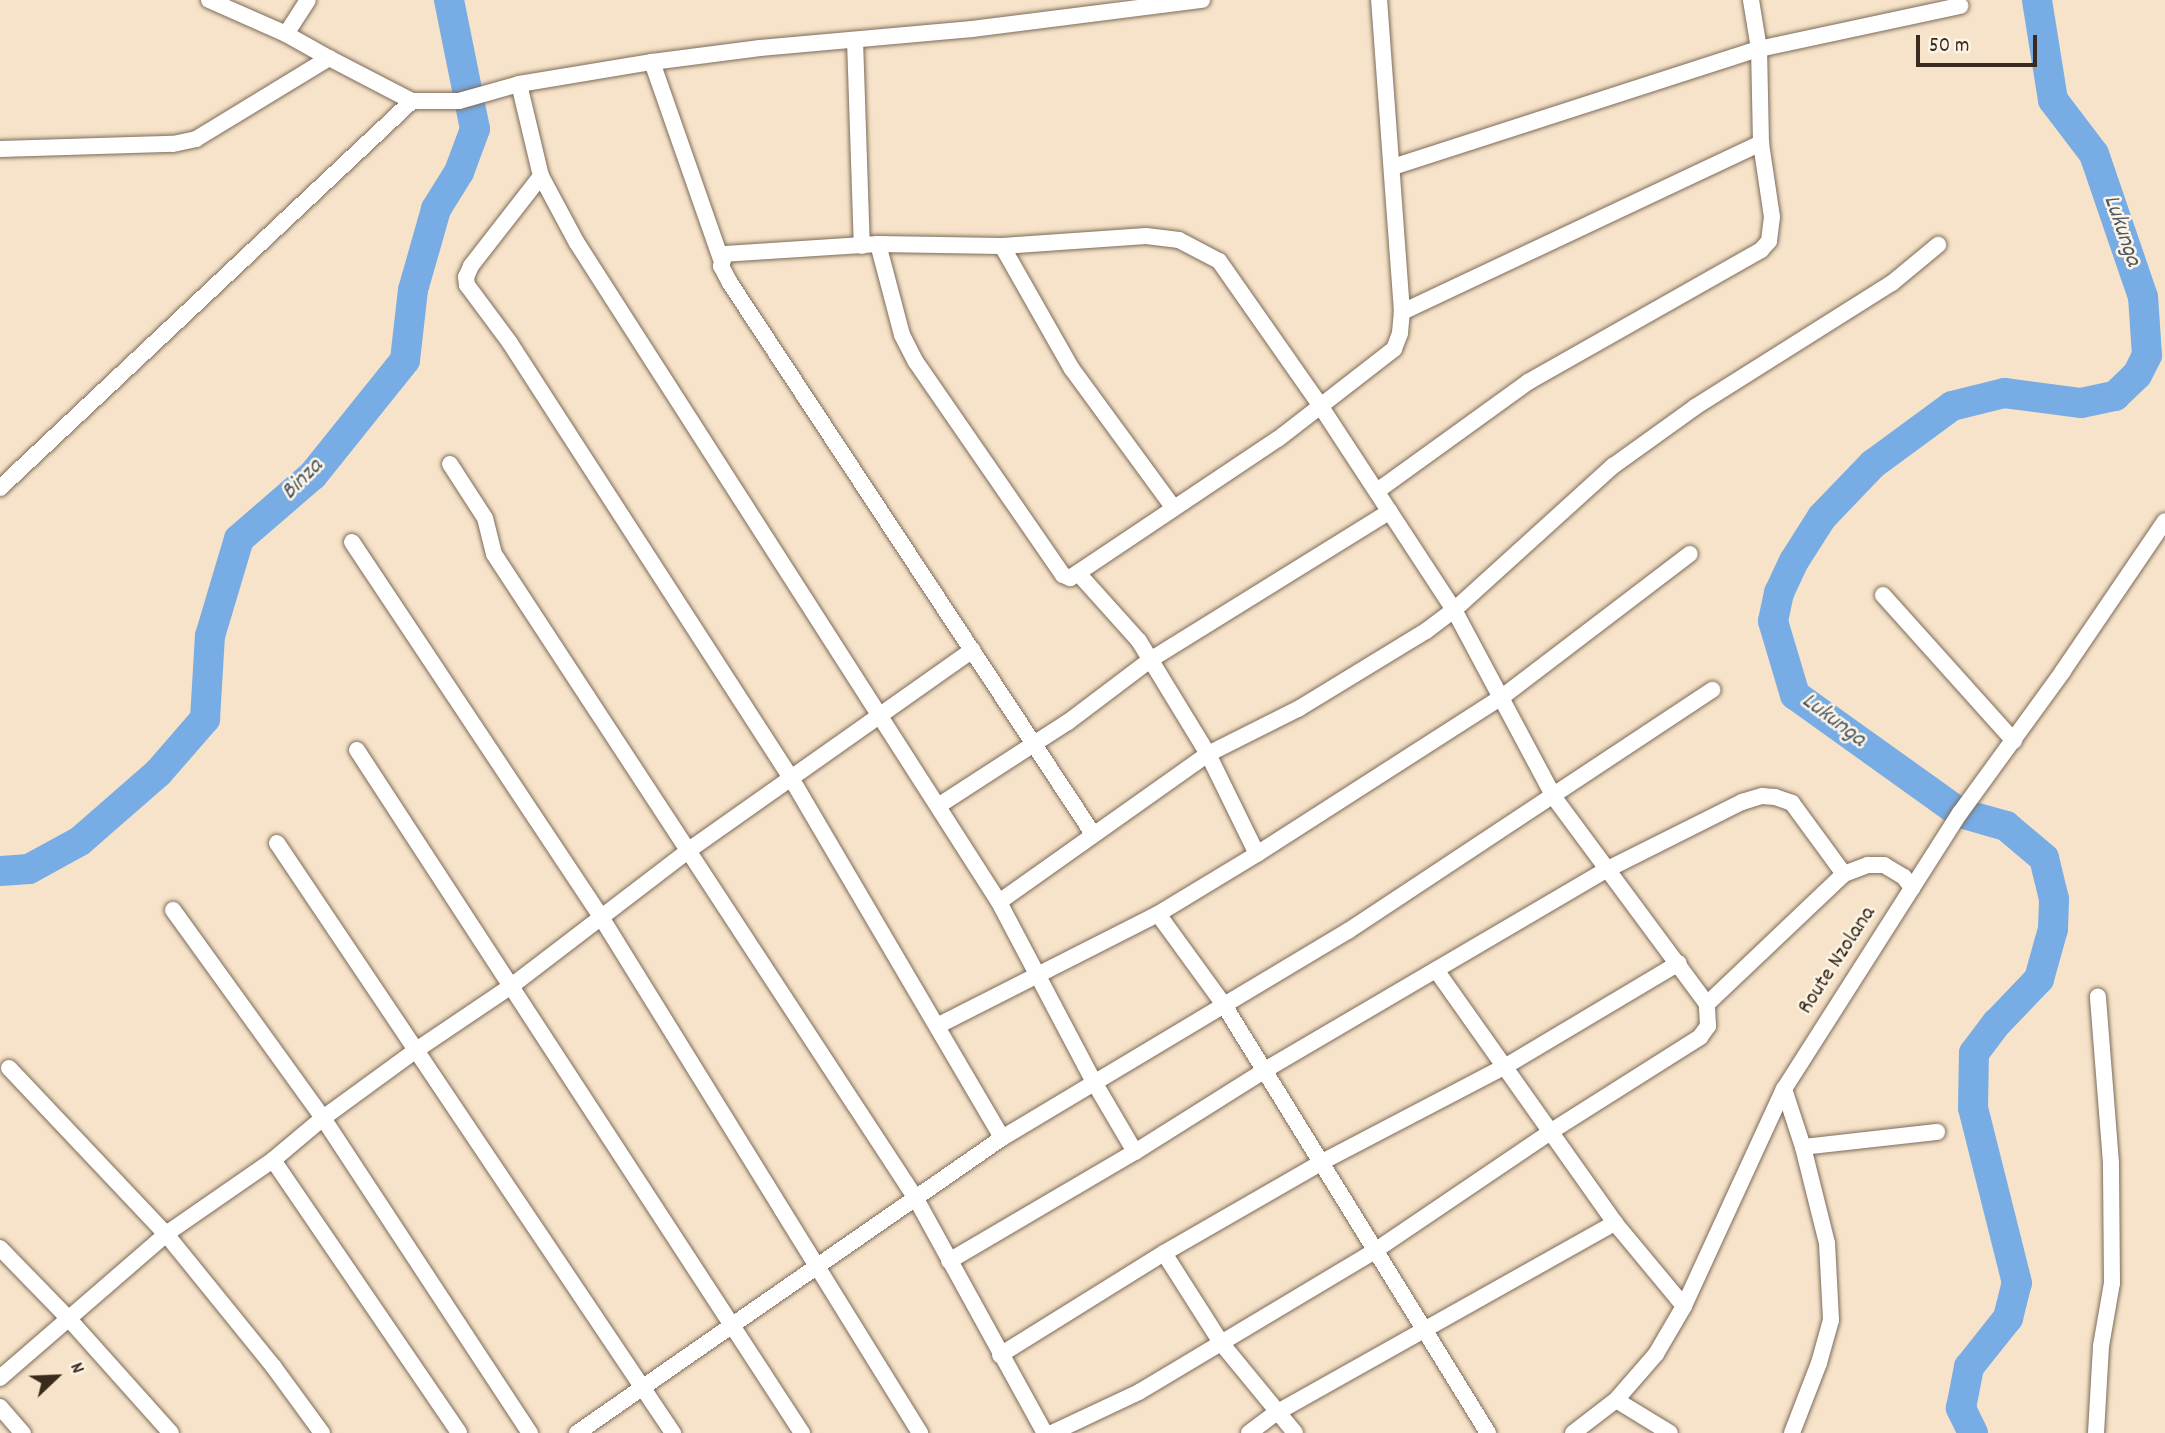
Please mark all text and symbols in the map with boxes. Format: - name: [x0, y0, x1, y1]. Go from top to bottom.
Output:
- scale bar: [1920, 21, 2041, 65]
- text: 50 m: [1929, 32, 1969, 62]
- water label: Lukunga: [2095, 192, 2147, 270]
- water label: Binza: [276, 453, 330, 507]
- water label: Lukunga: [1795, 687, 1871, 755]
- street label: Route Nzolana: [1793, 902, 1883, 1020]
- north arrow: [21, 1342, 91, 1412]
- text: N: [62, 1359, 90, 1378]

